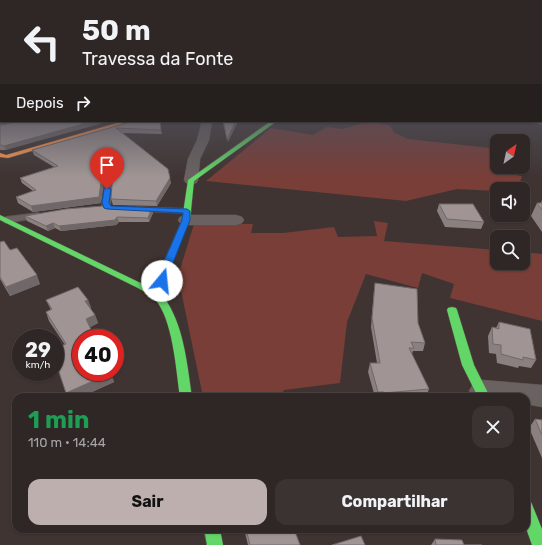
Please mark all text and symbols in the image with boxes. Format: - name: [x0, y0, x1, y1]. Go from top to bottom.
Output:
- text: 50 m: [82, 14, 151, 47]
- icon: left: [16, 16, 68, 68]
- text: Travessa da Fonte: [82, 48, 233, 70]
- icon: right: [72, 92, 94, 114]
- text: Depois: [16, 94, 64, 112]
- north arrow: [490, 134, 530, 174]
- map controls: [490, 134, 530, 270]
- pin: [90, 148, 124, 189]
- icon: arrive: [96, 154, 118, 176]
- button: sound: [490, 182, 530, 222]
- button: search: [490, 230, 530, 270]
- position arrow: [141, 260, 183, 302]
- speed limit sign: 40: [72, 329, 124, 381]
- text: 29: [25, 338, 51, 362]
- text: km/h: [26, 359, 50, 371]
- text: 1 min: [28, 406, 89, 434]
- button: close: [472, 406, 514, 448]
- text: 110 m · 14:44: [28, 435, 106, 450]
- button: Sair: [28, 479, 267, 525]
- button: Compartilhar: [275, 479, 514, 525]

